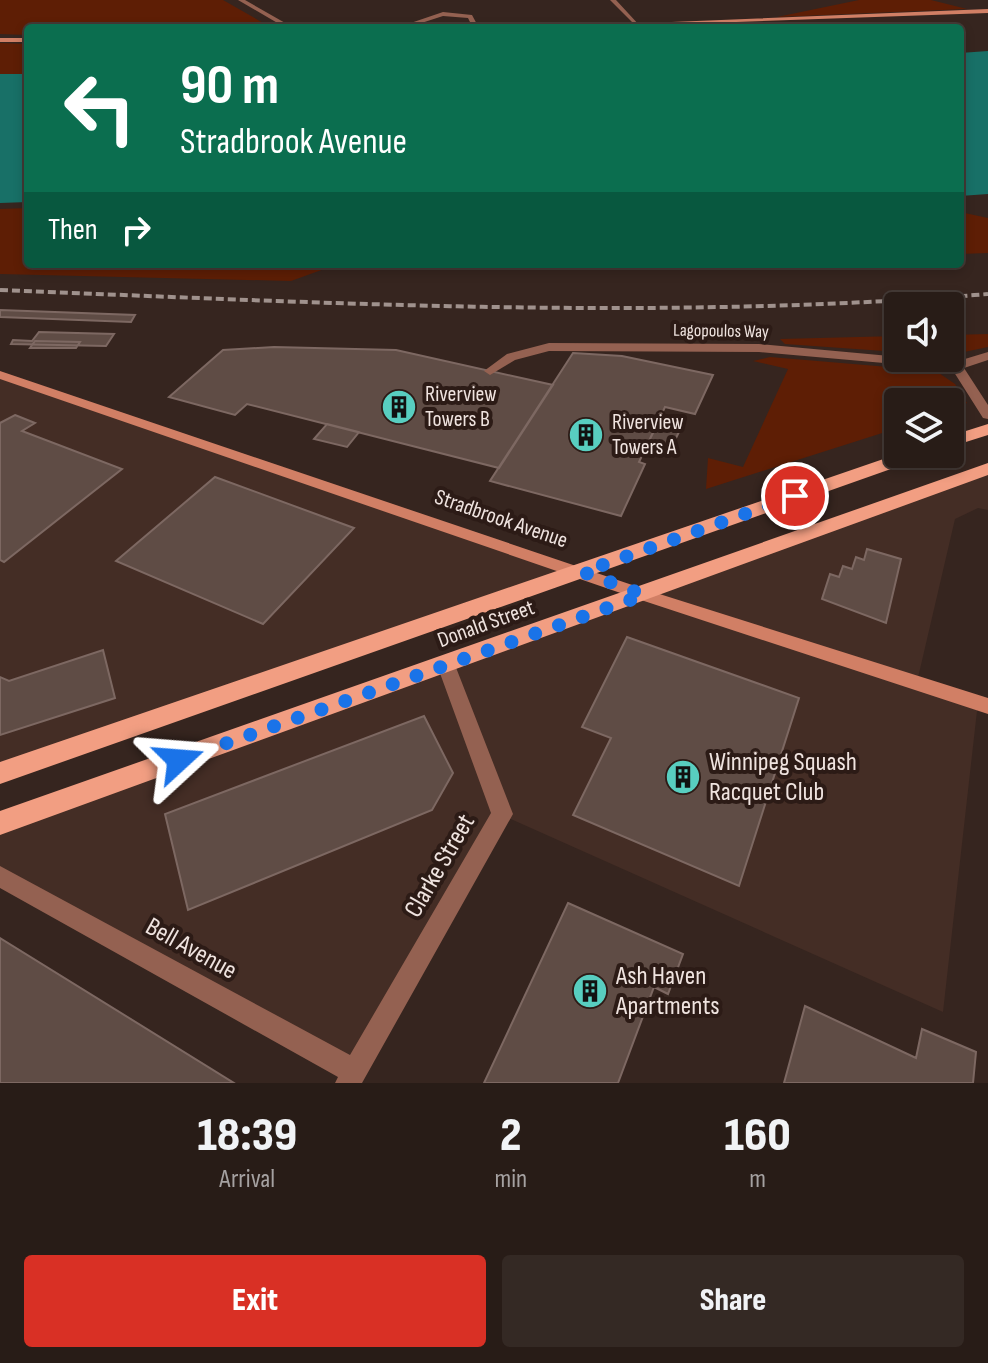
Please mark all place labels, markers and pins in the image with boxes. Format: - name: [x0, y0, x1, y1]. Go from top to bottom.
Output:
- place label: Riverview Towers B: [425, 381, 497, 433]
- building icon: Riverview Towers B: [380, 388, 418, 426]
- place label: Riverview Towers A: [612, 409, 684, 461]
- building icon: Riverview Towers A: [567, 416, 605, 454]
- pin: [761, 462, 829, 530]
- place label: Winnipeg Squash Racquet Club: [709, 747, 857, 808]
- building icon: Winnipeg Squash Racquet Club: [664, 758, 702, 796]
- place label: Ash Haven Apartments: [615, 961, 720, 1022]
- building icon: Ash Haven Apartments: [571, 972, 609, 1010]

